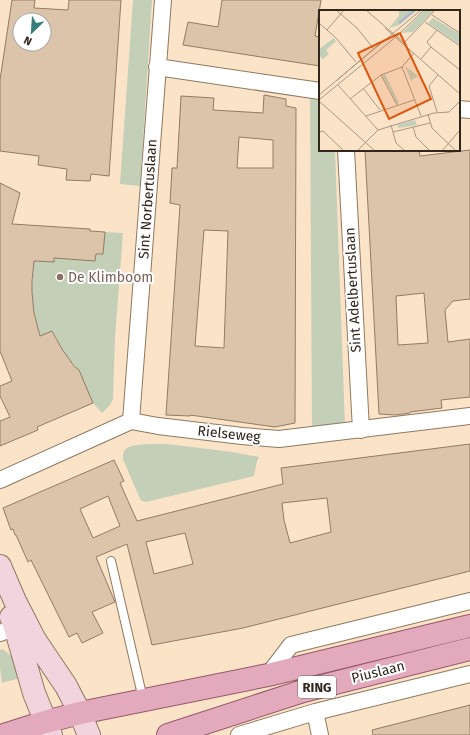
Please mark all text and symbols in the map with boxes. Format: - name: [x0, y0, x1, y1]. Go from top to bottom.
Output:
- inset map: [319, 10, 460, 151]
- north arrow: [12, 12, 52, 52]
- text: N: [22, 33, 34, 48]
- street label: Sint Norbertuslaan: [135, 138, 161, 260]
- street label: Sint Adelbertuslaan: [341, 227, 365, 353]
- place label: De Klimboom: [68, 269, 153, 286]
- marker: De Klimboom: [55, 272, 65, 282]
- street label: Rielseweg: [197, 422, 262, 446]
- street label: Piuslaan: [350, 657, 406, 687]
- road number: RING: [298, 676, 336, 698]

